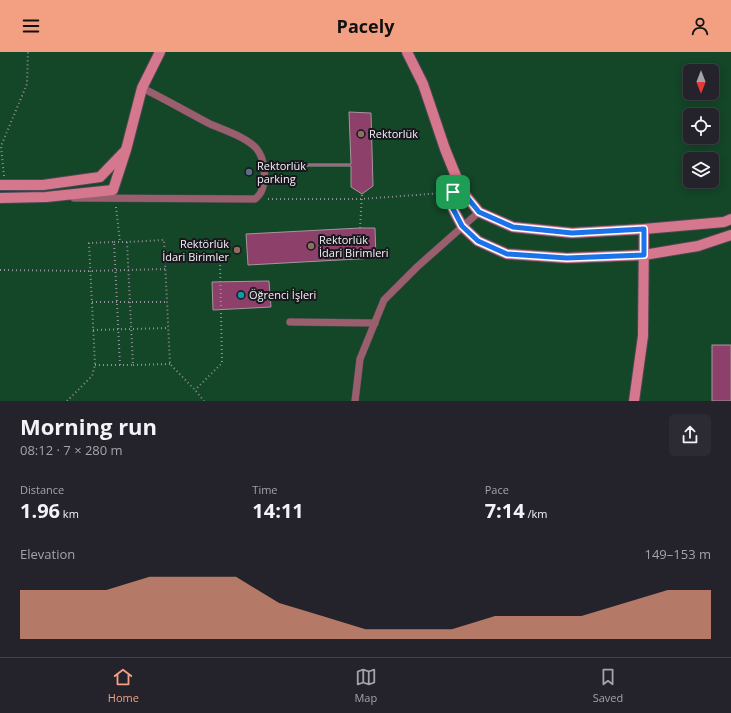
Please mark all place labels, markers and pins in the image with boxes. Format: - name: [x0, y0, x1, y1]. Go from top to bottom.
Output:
- place label: Rektorlük: [369, 126, 418, 141]
- marker: Rektorlük: [356, 129, 366, 139]
- place label: Rektorlük parking: [257, 158, 306, 186]
- marker: Rektorlük parking: [244, 167, 254, 177]
- pin: [436, 175, 470, 209]
- place label: Rektorlük İdari Birimleri: [319, 232, 389, 260]
- place label: Rektörlük İdari Birimler: [162, 236, 229, 264]
- marker: Rektorlük İdari Birimleri: [306, 241, 316, 251]
- marker: Rektörlük İdari Birimler: [232, 245, 242, 255]
- place label: Öğrenci İşleri: [249, 287, 316, 302]
- marker: Öğrenci İşleri: [236, 290, 246, 300]

